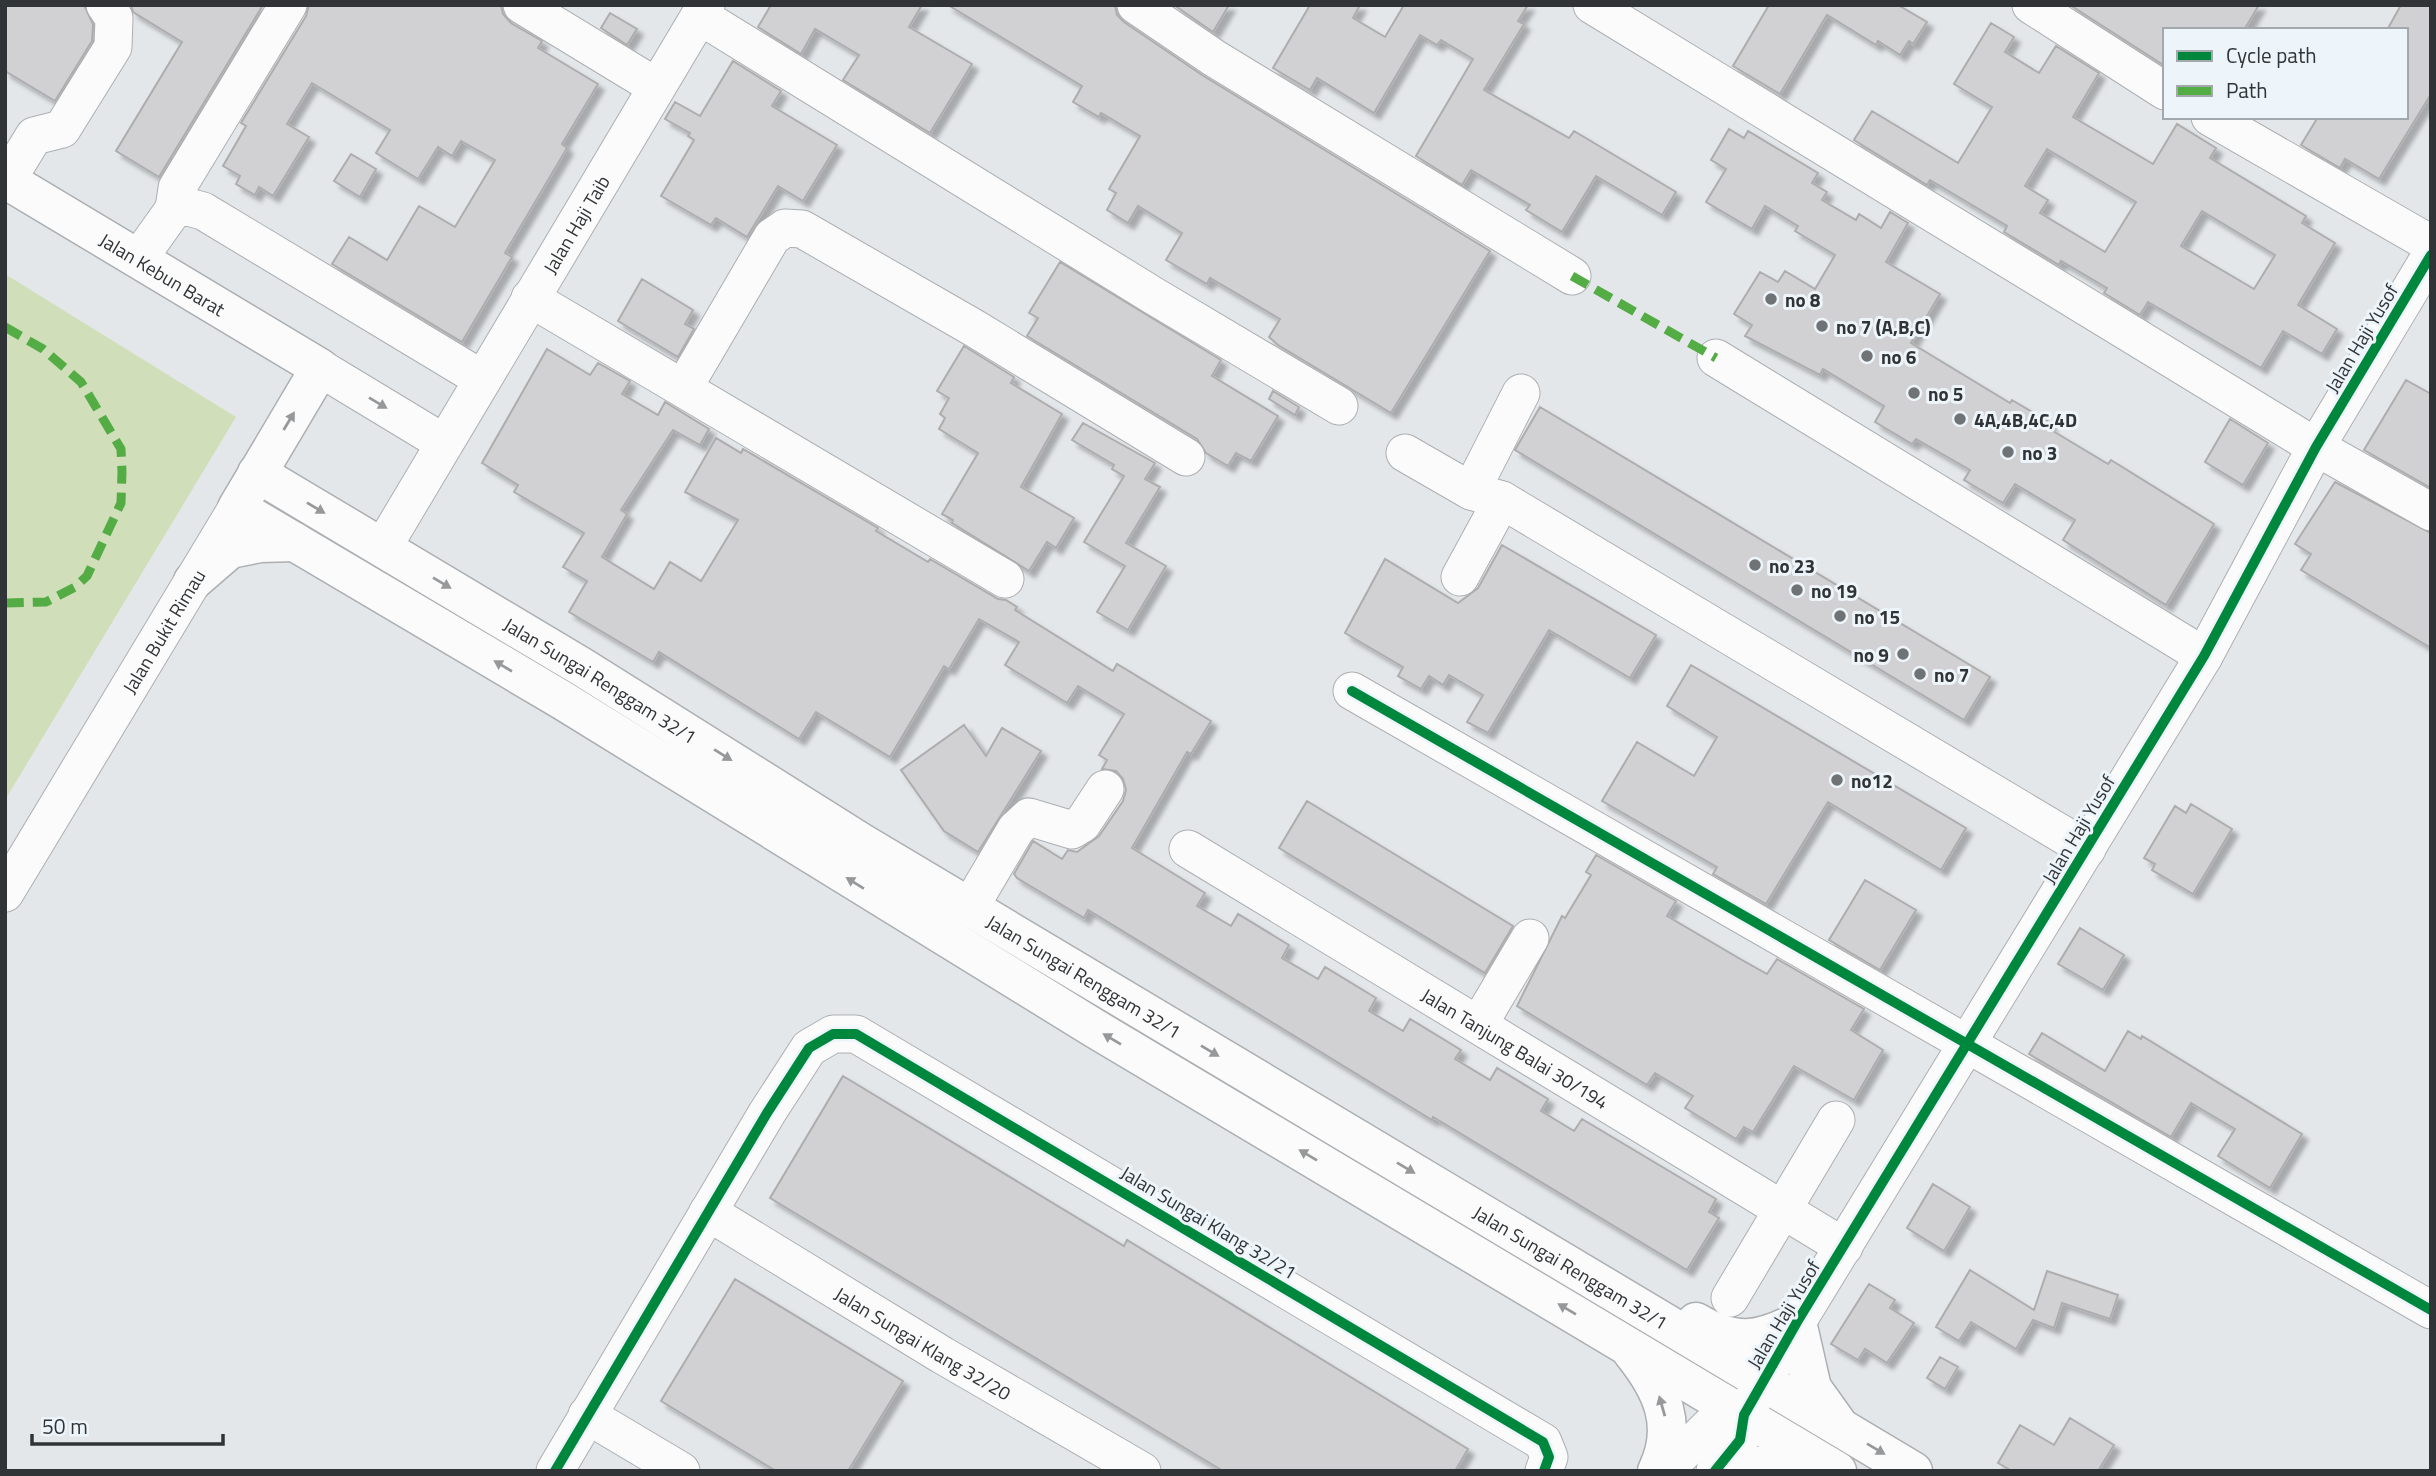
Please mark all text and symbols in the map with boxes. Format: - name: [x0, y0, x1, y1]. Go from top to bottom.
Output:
- legend: [2163, 28, 2408, 119]
- text: Cycle path: [2226, 39, 2317, 71]
- text: Path: [2226, 74, 2268, 106]
- street label: Jalan Haji Taib: [535, 169, 616, 279]
- street label: Jalan Kebun Barat: [94, 225, 231, 323]
- street label: Jalan Haji Yusof: [2317, 277, 2405, 398]
- place label: no 8: [1785, 285, 1821, 314]
- marker: no 8: [1763, 291, 1779, 307]
- place label: no 7 (A,B,C): [1836, 312, 1931, 341]
- marker: no 7 (A,B,C): [1814, 318, 1830, 334]
- place label: no 6: [1881, 342, 1917, 371]
- marker: no 6: [1859, 348, 1875, 364]
- place label: no 5: [1928, 379, 1963, 408]
- marker: no 5: [1906, 385, 1922, 401]
- one-way arrow: [369, 397, 388, 410]
- place label: 4A,4B,4C,4D: [1974, 405, 2077, 434]
- one-way arrow: [282, 411, 295, 430]
- marker: 4A,4B,4C,4D: [1952, 411, 1968, 427]
- place label: no 3: [2022, 438, 2057, 467]
- marker: no 3: [2000, 444, 2016, 460]
- one-way arrow: [307, 502, 326, 514]
- place label: no 23: [1769, 551, 1815, 580]
- marker: no 23: [1747, 557, 1763, 573]
- street label: Jalan Bukit Rimau: [114, 563, 212, 699]
- one-way arrow: [432, 576, 451, 589]
- place label: no 19: [1811, 576, 1857, 605]
- marker: no 19: [1789, 582, 1805, 598]
- place label: no 15: [1854, 602, 1900, 631]
- marker: no 15: [1832, 608, 1848, 624]
- street label: Jalan Sungai Renggam 32/1: [499, 609, 703, 750]
- place label: no 9: [1854, 640, 1889, 669]
- marker: no 9: [1895, 646, 1911, 662]
- one-way arrow: [494, 659, 513, 672]
- place label: no 7: [1934, 660, 1969, 689]
- marker: no 7: [1912, 666, 1928, 682]
- one-way arrow: [713, 749, 732, 762]
- place label: no12: [1851, 766, 1893, 795]
- street label: Jalan Haji Yusof: [2034, 768, 2122, 889]
- marker: no12: [1829, 772, 1845, 788]
- one-way arrow: [845, 876, 865, 889]
- street label: Jalan Sungai Renggam 32/1: [981, 906, 1187, 1045]
- street label: Jalan Tanjung Balai 30/194: [1416, 980, 1615, 1116]
- one-way arrow: [1102, 1034, 1122, 1046]
- one-way arrow: [1201, 1045, 1220, 1058]
- one-way arrow: [1298, 1149, 1317, 1162]
- street label: Jalan Sungai Klang 32/21: [1115, 1158, 1303, 1286]
- one-way arrow: [1396, 1162, 1415, 1175]
- street label: Jalan Sungai Renggam 32/1: [1468, 1197, 1674, 1336]
- street label: Jalan Haji Yusof: [1739, 1253, 1827, 1374]
- street label: Jalan Sungai Klang 32/20: [830, 1279, 1017, 1407]
- one-way arrow: [1557, 1303, 1576, 1315]
- one-way arrow: [1657, 1395, 1667, 1416]
- scale bar: [32, 1402, 222, 1446]
- text: 50 m: [42, 1410, 88, 1442]
- one-way arrow: [1867, 1442, 1886, 1455]

